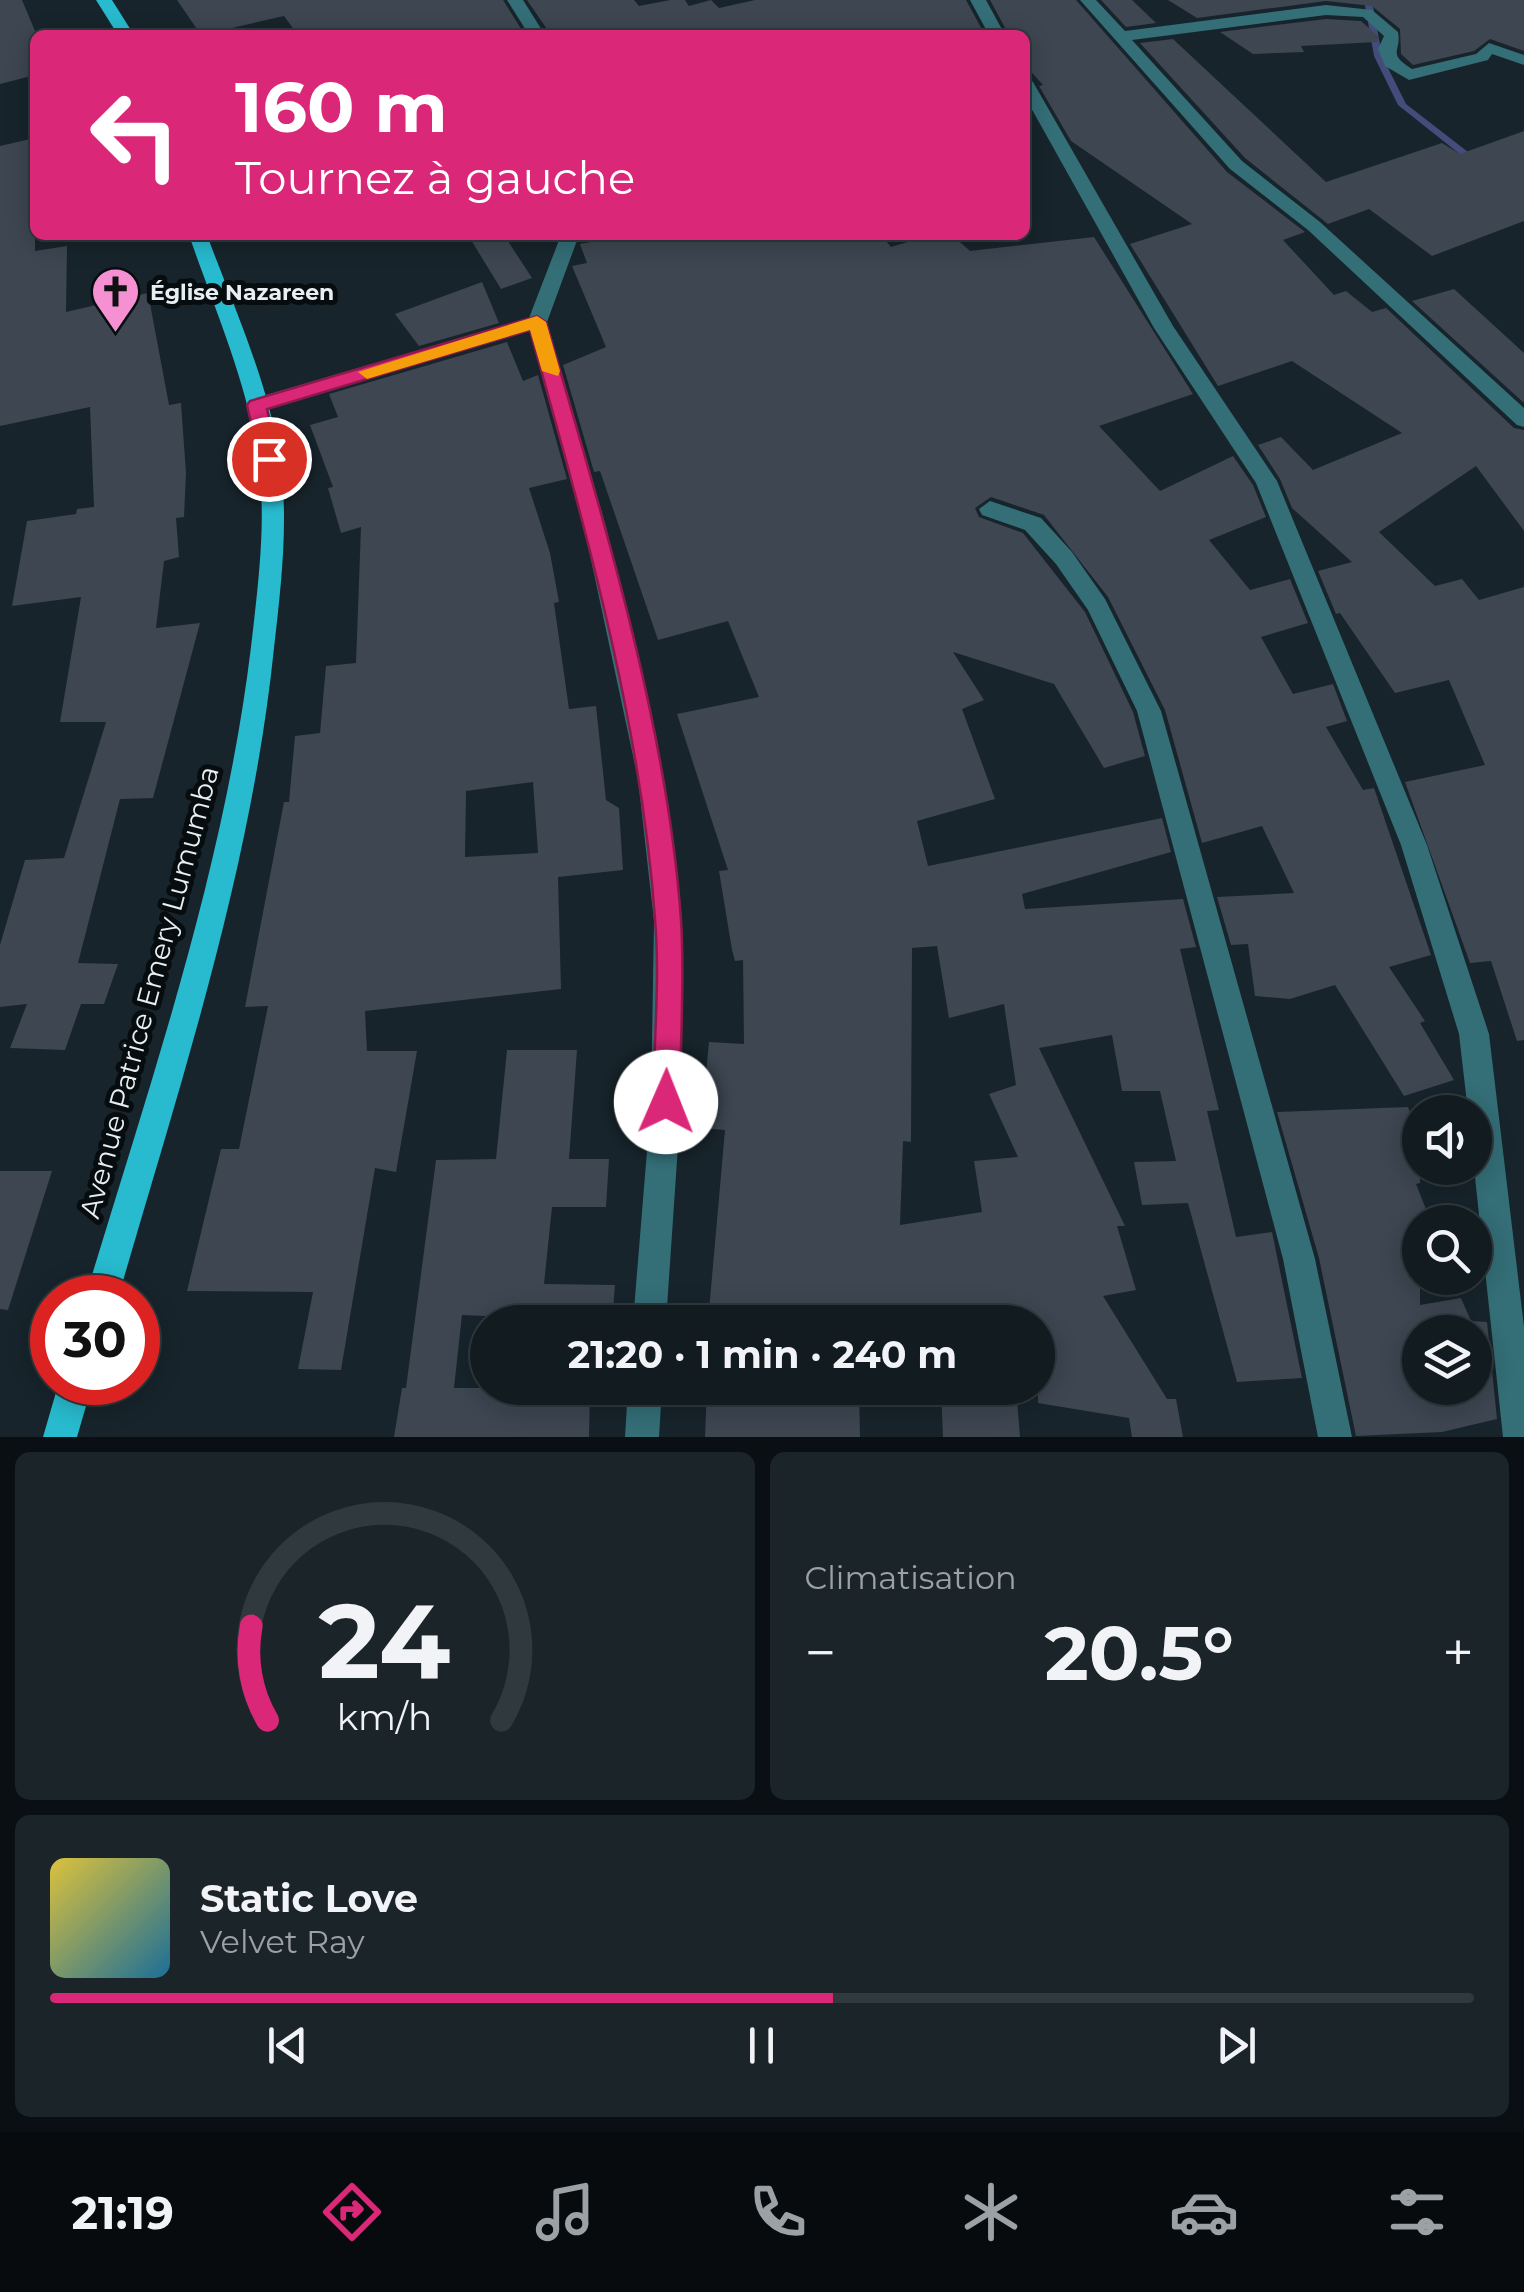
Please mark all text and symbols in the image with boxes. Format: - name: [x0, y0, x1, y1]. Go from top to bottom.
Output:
- text: 160 m: [235, 64, 448, 150]
- icon: left: [70, 70, 200, 200]
- text: Tournez à gauche: [235, 150, 635, 205]
- church icon: Église Nazareen: [89, 266, 141, 334]
- place label: Église Nazareen: [150, 279, 334, 306]
- pin: [227, 417, 312, 502]
- icon: arrive: [242, 432, 297, 487]
- street label: Avenue Patrice Emery Lumumba: [72, 762, 226, 1222]
- position arrow: [614, 1050, 718, 1154]
- map controls: [1402, 1095, 1492, 1405]
- button: sound: [1402, 1095, 1492, 1185]
- button: search: [1402, 1205, 1492, 1295]
- speed limit sign: 30: [30, 1275, 160, 1405]
- button: layers: [1402, 1315, 1492, 1405]
- text: 21:20 · 1 min · 240 m: [568, 1331, 957, 1378]
- text: Climatisation: [805, 1558, 1017, 1597]
- text: 24: [319, 1577, 451, 1704]
- text: 20.5°: [1045, 1607, 1234, 1699]
- text: −: [805, 1619, 836, 1686]
- text: +: [1442, 1619, 1474, 1686]
- text: km/h: [337, 1695, 432, 1739]
- text: Static Love: [200, 1875, 418, 1922]
- text: Velvet Ray: [200, 1922, 365, 1961]
- icon: previous: [260, 2018, 315, 2073]
- icon: pause: [734, 2018, 789, 2073]
- icon: next: [1209, 2018, 1264, 2073]
- icon: directions: [317, 2177, 387, 2247]
- icon: music: [530, 2177, 600, 2247]
- icon: phone: [743, 2177, 813, 2247]
- icon: climate: [956, 2177, 1026, 2247]
- icon: car: [1169, 2177, 1239, 2247]
- icon: filters: [1382, 2177, 1452, 2247]
- text: 21:19: [72, 2185, 174, 2240]

